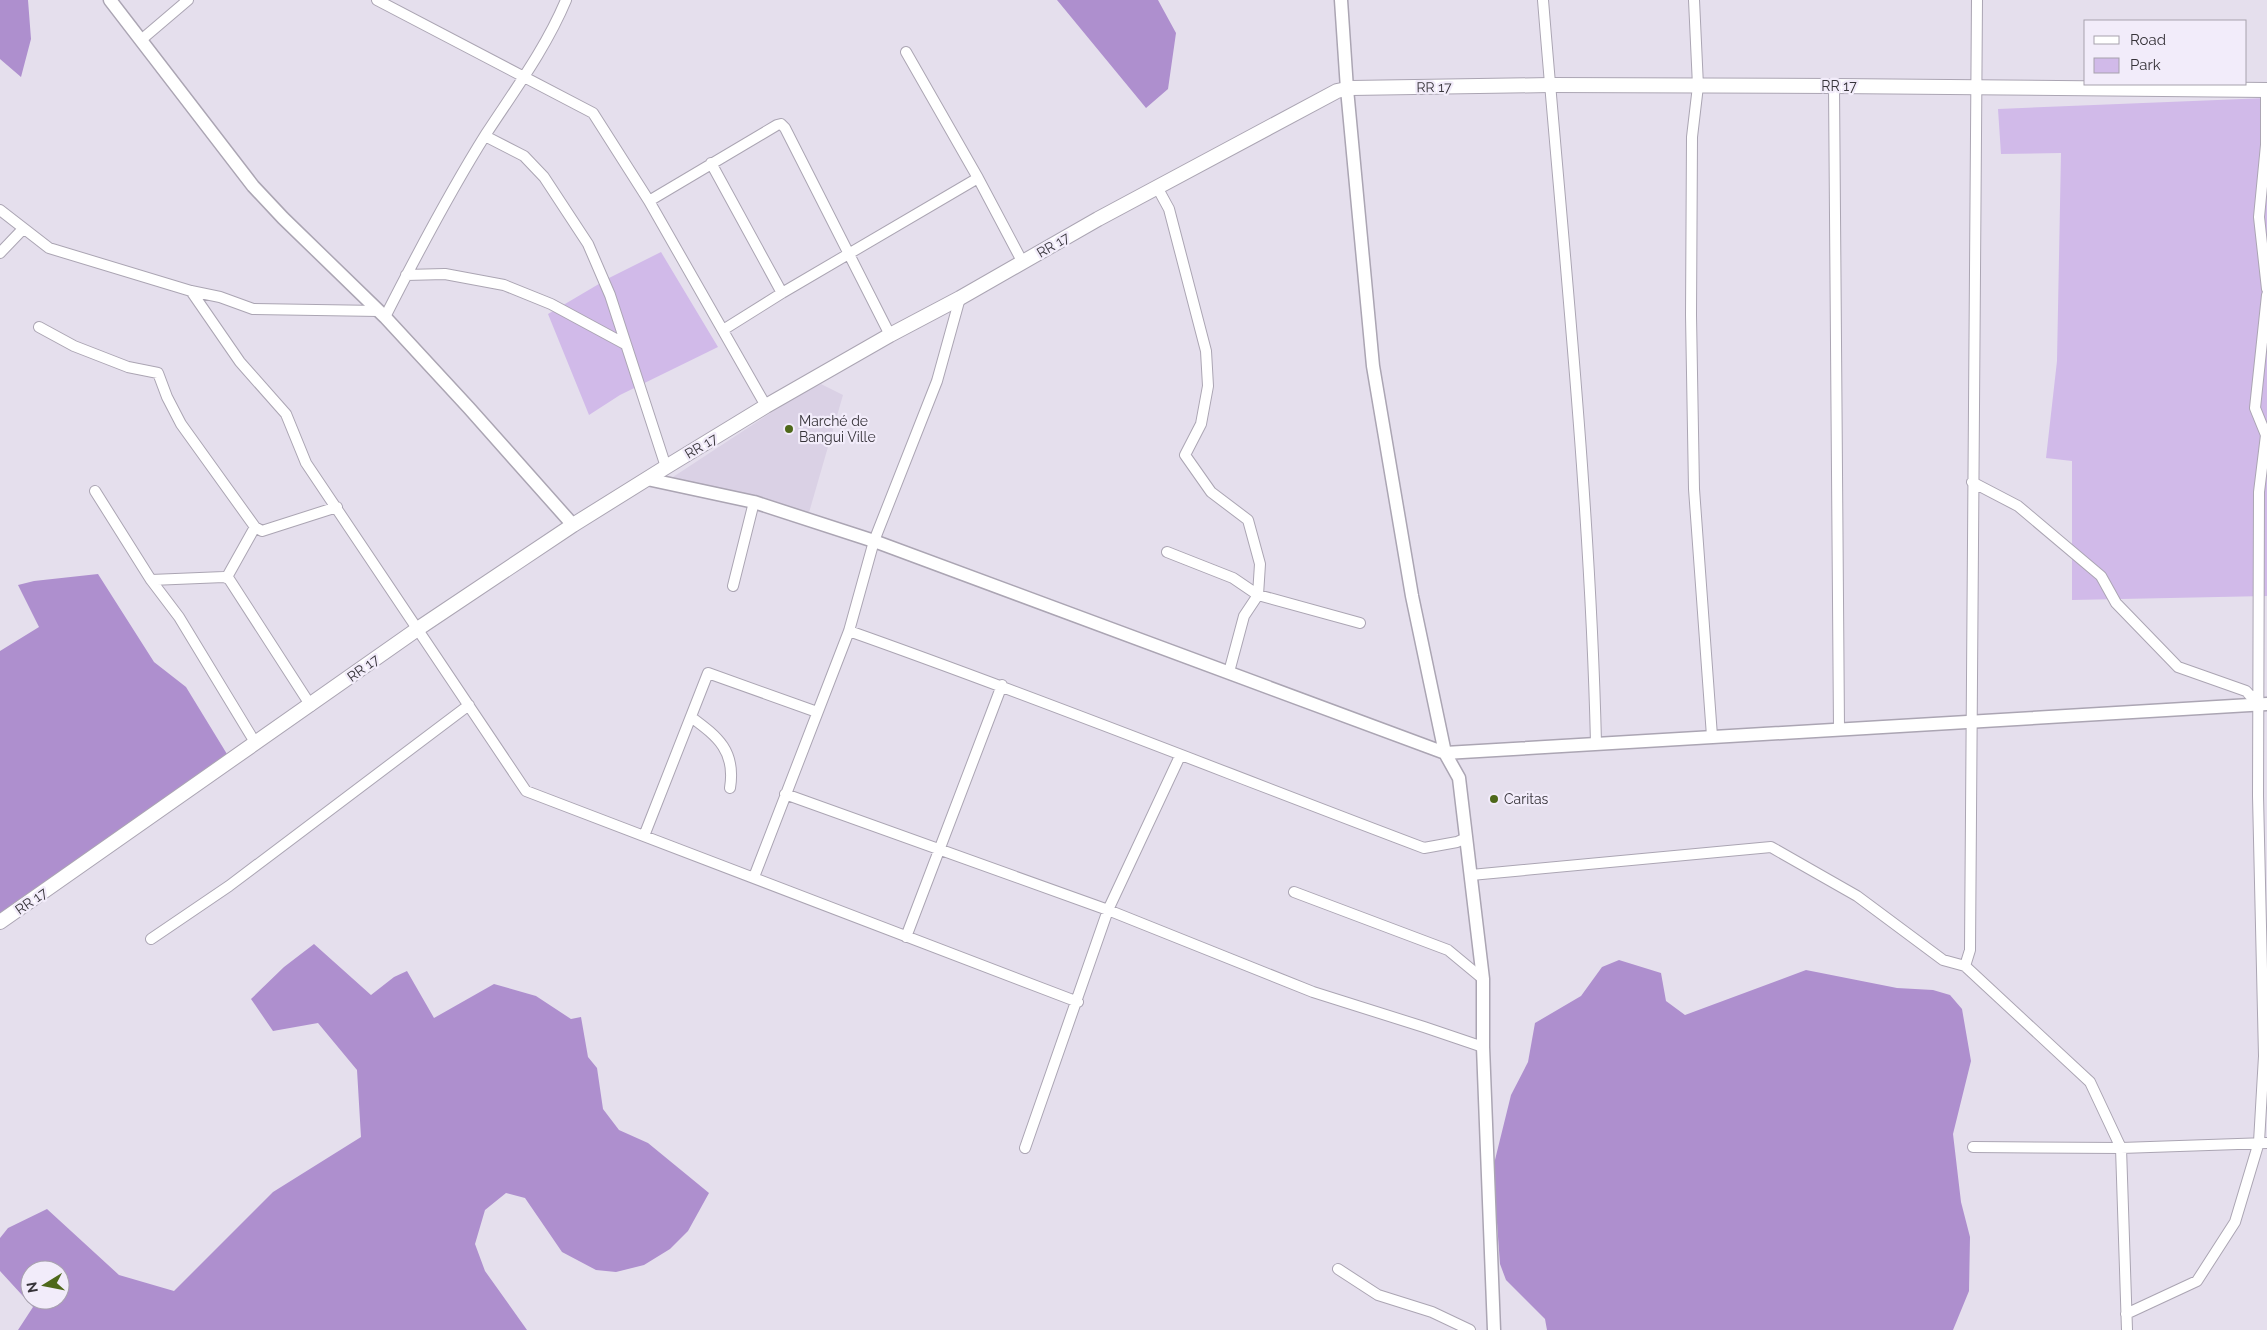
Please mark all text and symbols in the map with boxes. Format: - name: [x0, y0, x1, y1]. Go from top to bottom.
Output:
- legend: [2084, 20, 2247, 85]
- text: Road: [2130, 31, 2166, 49]
- text: Park: [2130, 56, 2161, 74]
- street label: RR 17: [1821, 78, 1857, 94]
- street label: RR 17: [1416, 79, 1452, 95]
- street label: RR 17: [1034, 229, 1073, 261]
- place label: Marché de Bangui Ville: [799, 413, 876, 445]
- marker: Marché de Bangui Ville: [783, 423, 795, 435]
- street label: RR 17: [682, 430, 721, 462]
- street label: RR 17: [344, 651, 382, 685]
- place label: Caritas: [1504, 791, 1549, 807]
- marker: Caritas: [1488, 793, 1500, 805]
- street label: RR 17: [12, 884, 50, 918]
- north arrow: [20, 1260, 70, 1310]
- text: N: [23, 1281, 41, 1294]

